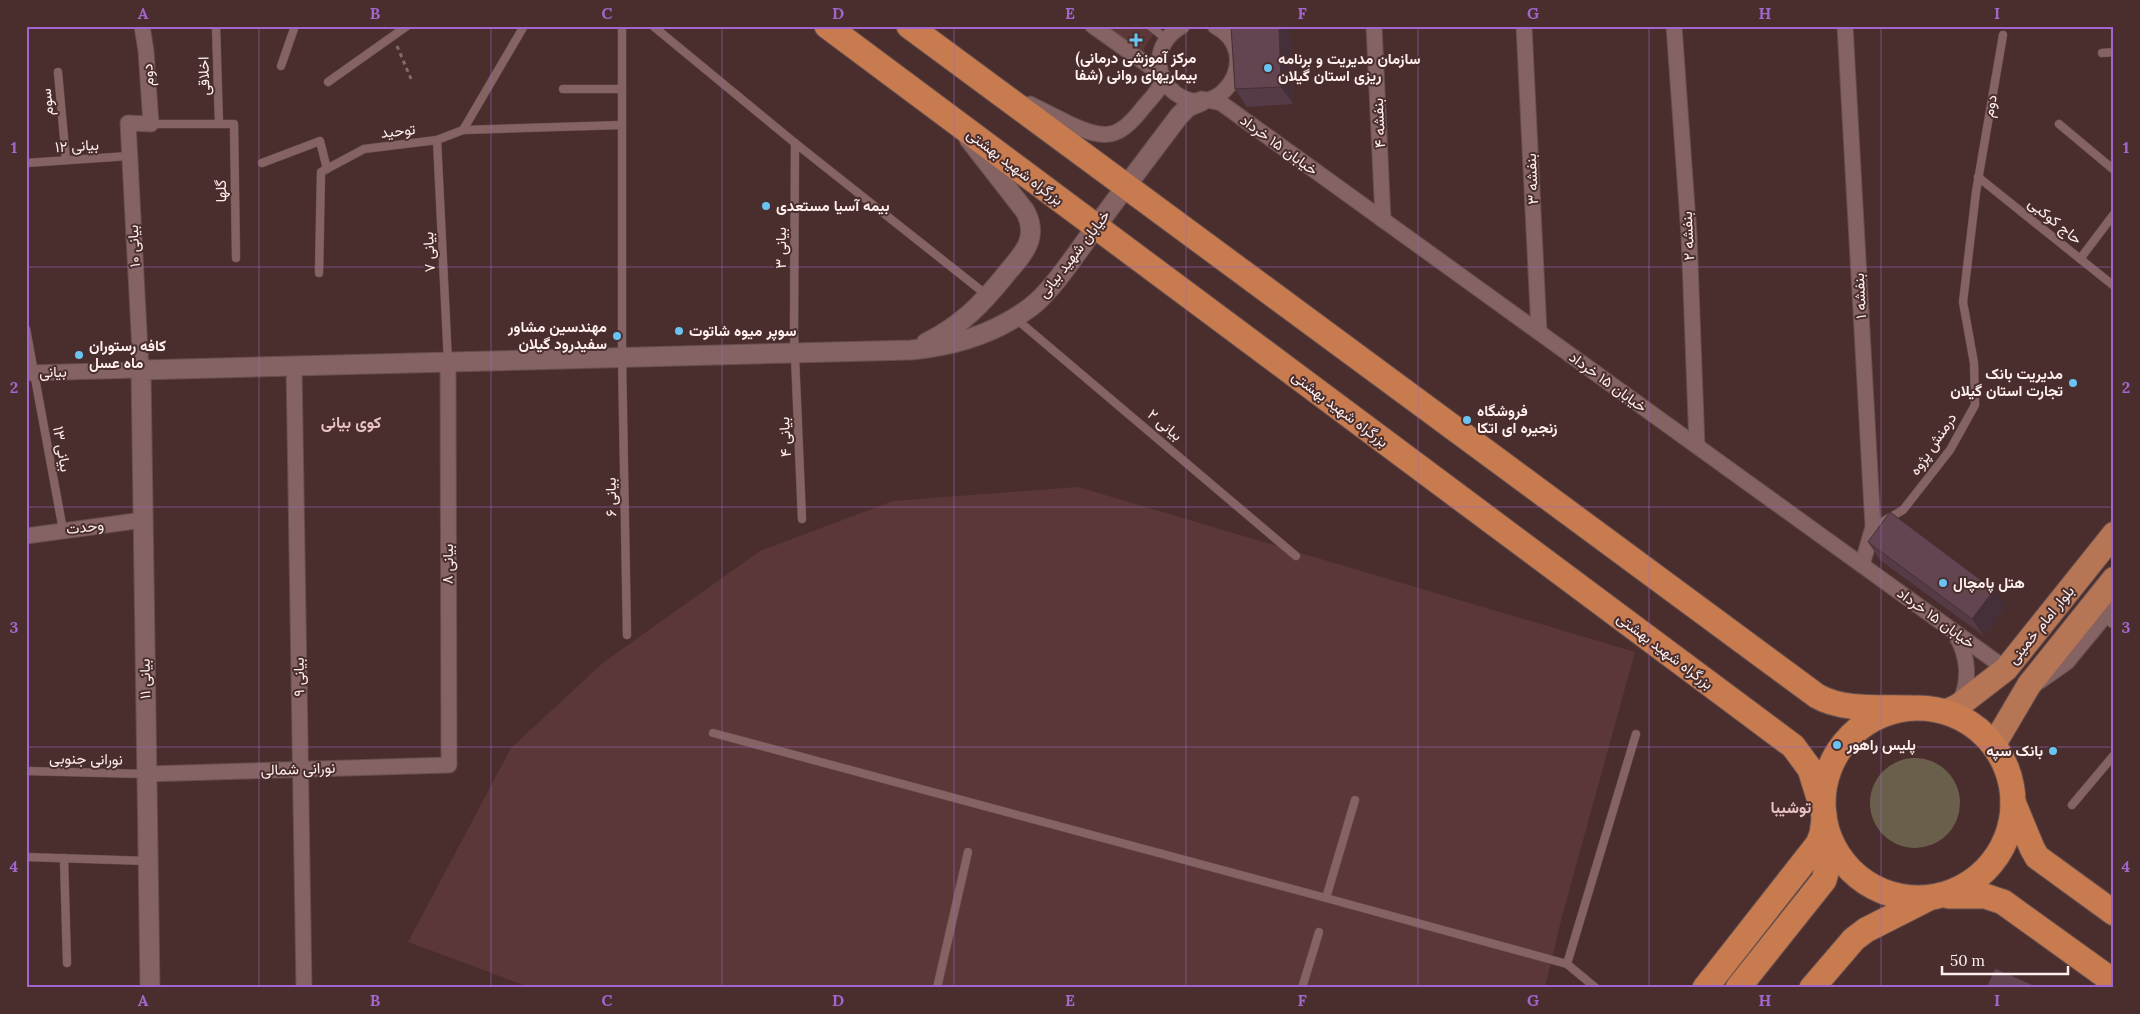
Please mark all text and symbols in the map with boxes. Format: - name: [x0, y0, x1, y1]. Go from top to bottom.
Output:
- text: A: [138, 3, 149, 23]
- text: B: [370, 3, 381, 23]
- text: C: [601, 3, 613, 23]
- text: D: [832, 3, 844, 23]
- text: E: [1065, 3, 1075, 23]
- text: F: [1297, 3, 1307, 23]
- text: G: [1527, 3, 1539, 23]
- text: H: [1759, 3, 1772, 23]
- text: I: [1994, 3, 2000, 23]
- marker: (مرکز آموزشی درمانی بیماریهای روانی (شفا: [1129, 33, 1143, 47]
- place label: (مرکز آموزشی درمانی بیماریهای روانی (شفا: [1075, 48, 1197, 85]
- place label: سازمان مدیریت و برنامه ریزی استان گیلان: [1278, 49, 1421, 85]
- street label: اخلاقی: [193, 56, 215, 96]
- marker: سازمان مدیریت و برنامه ریزی استان گیلان: [1262, 62, 1274, 74]
- street label: دوم: [137, 63, 159, 87]
- street label: سوم: [36, 87, 58, 117]
- street label: دوم: [1978, 93, 2002, 119]
- street label: بنفشه ۴: [1368, 98, 1389, 148]
- street label: خیابان ۱۵ خرداد: [1237, 110, 1322, 179]
- street label: توحید: [380, 119, 417, 142]
- street label: بزرگراه شهید بهشتی: [963, 124, 1067, 210]
- street label: بیانی ۱۲: [55, 135, 99, 157]
- text: 1: [11, 137, 17, 157]
- text: 1: [2123, 137, 2129, 157]
- street label: بنفشه ۳: [1521, 153, 1542, 205]
- street label: گلها: [211, 179, 230, 203]
- street label: حاج کوکبی: [2023, 193, 2086, 250]
- place label: بیمه آسیا مستعدی: [776, 196, 890, 215]
- marker: بیمه آسیا مستعدی: [760, 200, 772, 212]
- street label: خیابان شهید بیانی: [1033, 206, 1115, 302]
- street label: بنفشه ۲: [1677, 211, 1698, 261]
- street label: بیانی ۱۰: [123, 224, 145, 268]
- street label: بیانی ۳: [771, 227, 791, 269]
- street label: بیانی ۷: [418, 231, 440, 273]
- street label: بنفشه ۱: [1849, 273, 1870, 319]
- place label: مهندسین مشاور سفیدرود گیلان: [507, 317, 607, 353]
- place label: سوپر میوه شاتوت: [689, 321, 796, 341]
- marker: سوپر میوه شاتوت: [673, 325, 685, 337]
- marker: مهندسین مشاور سفیدرود گیلان: [611, 330, 623, 342]
- place label: کافه رستوران ماه عسل: [89, 336, 166, 372]
- street label: خیابان ۱۵ خرداد: [1566, 347, 1651, 416]
- marker: کافه رستوران ماه عسل: [73, 349, 85, 361]
- street label: بیانی: [39, 362, 67, 382]
- place label: مدیریت بانک تجارت استان گیلان: [1950, 364, 2063, 400]
- street label: بزرگراه شهید بهشتی: [1288, 366, 1392, 452]
- text: 2: [10, 377, 18, 397]
- marker: مدیریت بانک تجارت استان گیلان: [2067, 377, 2079, 389]
- text: 2: [2122, 377, 2130, 397]
- place label: فروشگاه زنجیره ای اتکا: [1477, 401, 1557, 437]
- street label: بیانی ۲: [1143, 405, 1187, 445]
- street label: درمنش پژوه: [1905, 409, 1961, 479]
- district label: کوی بیانی: [321, 412, 381, 433]
- marker: فروشگاه زنجیره ای اتکا: [1461, 414, 1473, 426]
- street label: بیانی ۴: [774, 416, 796, 458]
- street label: بیانی ۱۳: [48, 425, 76, 473]
- street label: بیانی ۶: [601, 477, 621, 517]
- street label: وحدت: [65, 515, 105, 538]
- street label: بیانی ۸: [438, 544, 458, 584]
- place label: هتل پامچال: [1953, 573, 2025, 593]
- marker: هتل پامچال: [1937, 577, 1949, 589]
- street label: بلوار امام خمینی: [2003, 582, 2079, 668]
- street label: خیابان ۱۵ خرداد: [1894, 583, 1979, 652]
- street label: بزرگراه شهید بهشتی: [1613, 608, 1717, 694]
- text: 3: [10, 617, 19, 637]
- text: 3: [2122, 617, 2131, 637]
- street label: بیانی ۹: [289, 657, 309, 697]
- street label: بیانی ۱۱: [135, 659, 155, 699]
- place label: پلیس راهور: [1846, 735, 1916, 755]
- marker: پلیس راهور: [1831, 739, 1843, 751]
- place label: بانک سپه: [1986, 741, 2043, 761]
- marker: بانک سپه: [2047, 745, 2059, 757]
- street label: نورانی جنوبی: [49, 748, 123, 770]
- street label: نورانی شمالی: [260, 758, 336, 780]
- district label: توشیبا: [1771, 797, 1811, 818]
- text: 4: [10, 856, 19, 876]
- text: 4: [2122, 856, 2131, 876]
- scale bar: [1942, 944, 2069, 976]
- text: 50 m: [1950, 951, 1985, 970]
- text: A: [138, 990, 149, 1010]
- text: B: [370, 990, 381, 1010]
- text: C: [601, 990, 613, 1010]
- text: D: [832, 990, 844, 1010]
- text: E: [1065, 990, 1075, 1010]
- text: F: [1297, 990, 1307, 1010]
- text: G: [1527, 990, 1539, 1010]
- text: H: [1759, 990, 1772, 1010]
- text: I: [1994, 990, 2000, 1010]

